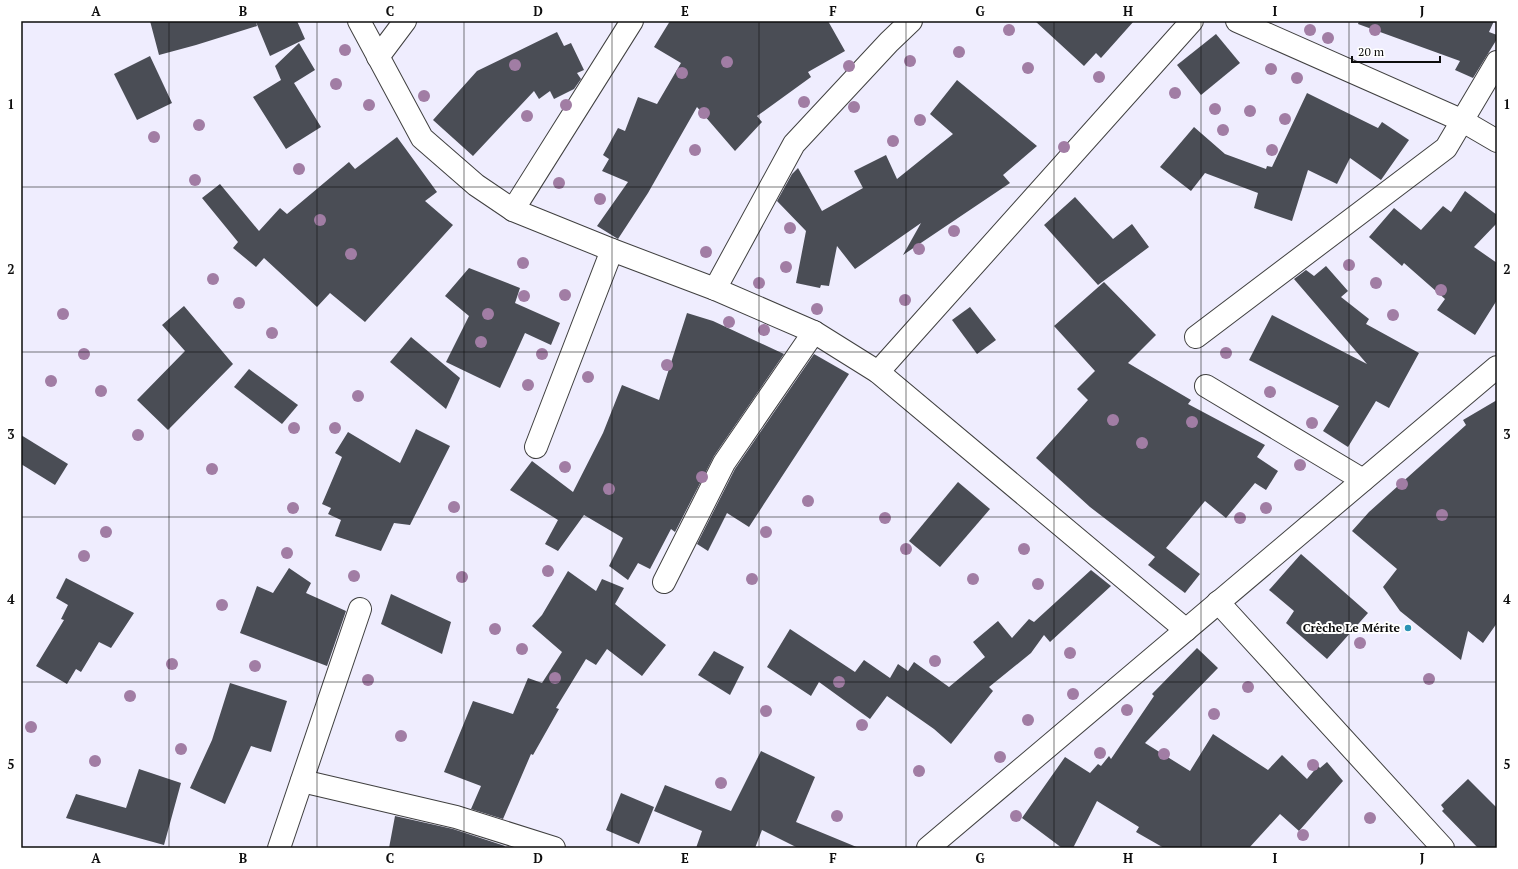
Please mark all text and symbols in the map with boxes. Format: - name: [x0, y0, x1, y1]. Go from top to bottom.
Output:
- text: A: [91, 2, 101, 20]
- text: B: [239, 2, 247, 20]
- text: C: [386, 2, 394, 20]
- text: D: [533, 2, 543, 20]
- text: E: [681, 2, 689, 20]
- text: F: [829, 2, 837, 20]
- text: G: [975, 2, 985, 20]
- text: H: [1123, 2, 1133, 20]
- text: I: [1273, 2, 1278, 20]
- text: J: [1420, 2, 1425, 20]
- scale bar: [1352, 38, 1440, 64]
- text: 20 m: [1358, 44, 1385, 59]
- text: 1: [7, 95, 15, 113]
- text: 1: [1503, 95, 1511, 113]
- text: 2: [7, 260, 15, 278]
- text: 2: [1503, 260, 1511, 278]
- text: 3: [7, 425, 15, 443]
- text: 3: [1503, 425, 1511, 443]
- text: 4: [7, 590, 15, 608]
- text: 4: [1503, 590, 1511, 608]
- place label: Crèche Le Mérite: [1303, 620, 1401, 635]
- marker: Crèche Le Mérite: [1403, 623, 1413, 633]
- text: 5: [7, 755, 15, 773]
- text: 5: [1503, 755, 1511, 773]
- text: A: [91, 849, 101, 867]
- text: B: [239, 849, 247, 867]
- text: C: [386, 849, 394, 867]
- text: D: [533, 849, 543, 867]
- text: E: [681, 849, 689, 867]
- text: F: [829, 849, 837, 867]
- text: G: [975, 849, 985, 867]
- text: H: [1123, 849, 1133, 867]
- text: I: [1273, 849, 1278, 867]
- text: J: [1420, 849, 1425, 867]

